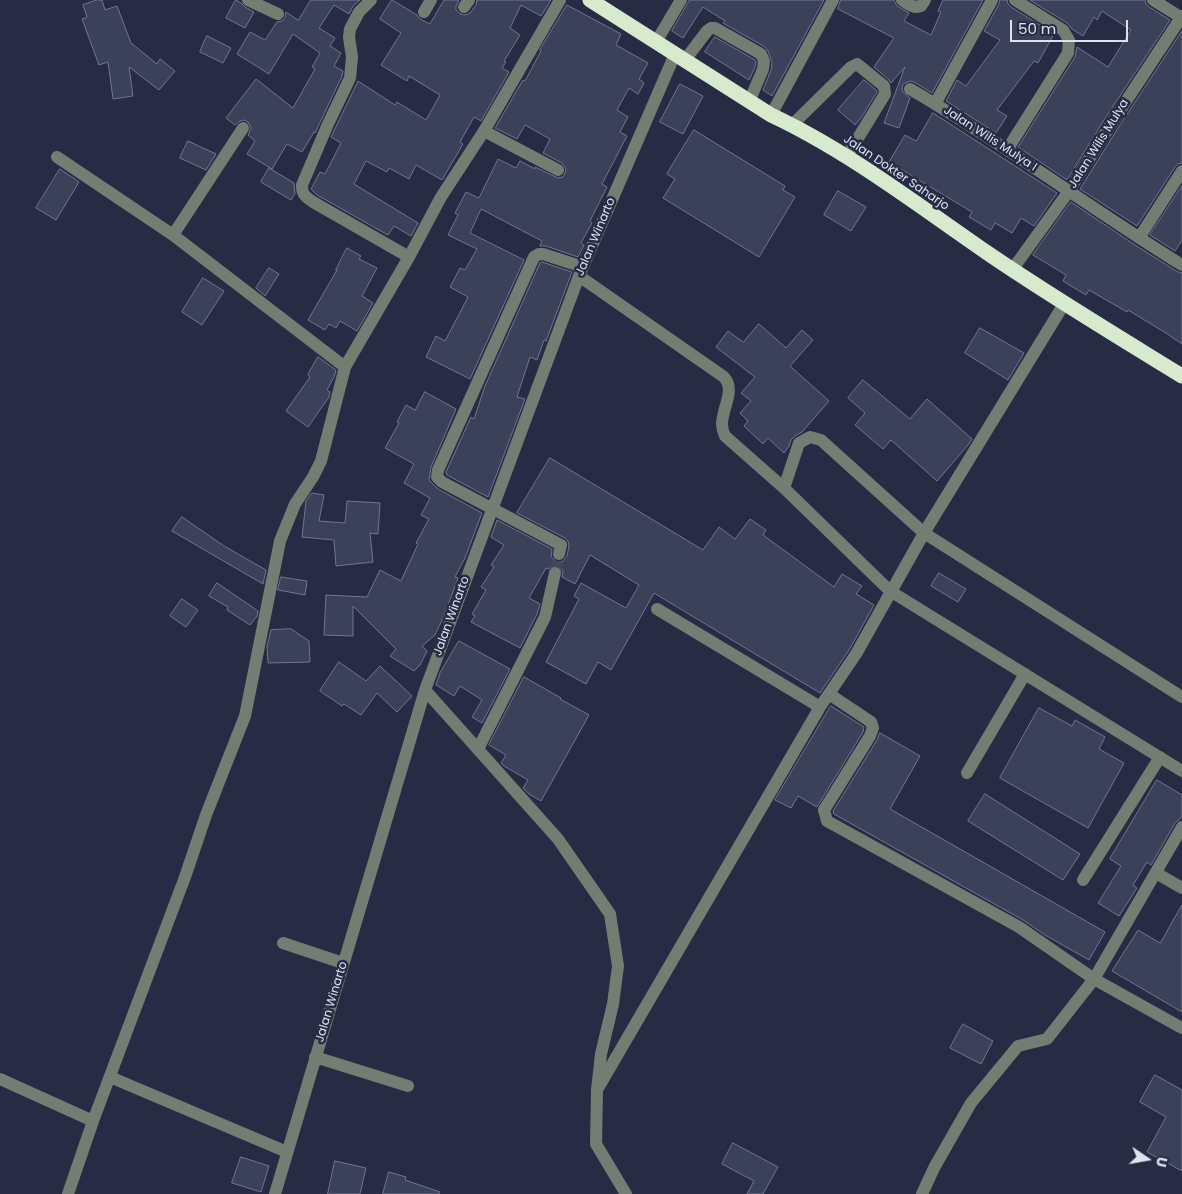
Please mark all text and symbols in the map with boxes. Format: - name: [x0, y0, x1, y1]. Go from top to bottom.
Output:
- scale bar: [1012, 10, 1130, 42]
- text: 50 m: [1018, 18, 1056, 39]
- street label: Jalan Wilis Mulya: [1066, 97, 1132, 191]
- street label: Jalan Wilis Mulya I: [941, 103, 1039, 175]
- street label: Jalan Dokter Saharjo: [840, 132, 952, 214]
- street label: Jalan Winarto: [573, 196, 619, 278]
- street label: Jalan Winarto: [431, 574, 473, 658]
- street label: Jalan Winarto: [313, 960, 351, 1044]
- north arrow: [1122, 1134, 1172, 1184]
- text: U: [1151, 1155, 1172, 1169]

